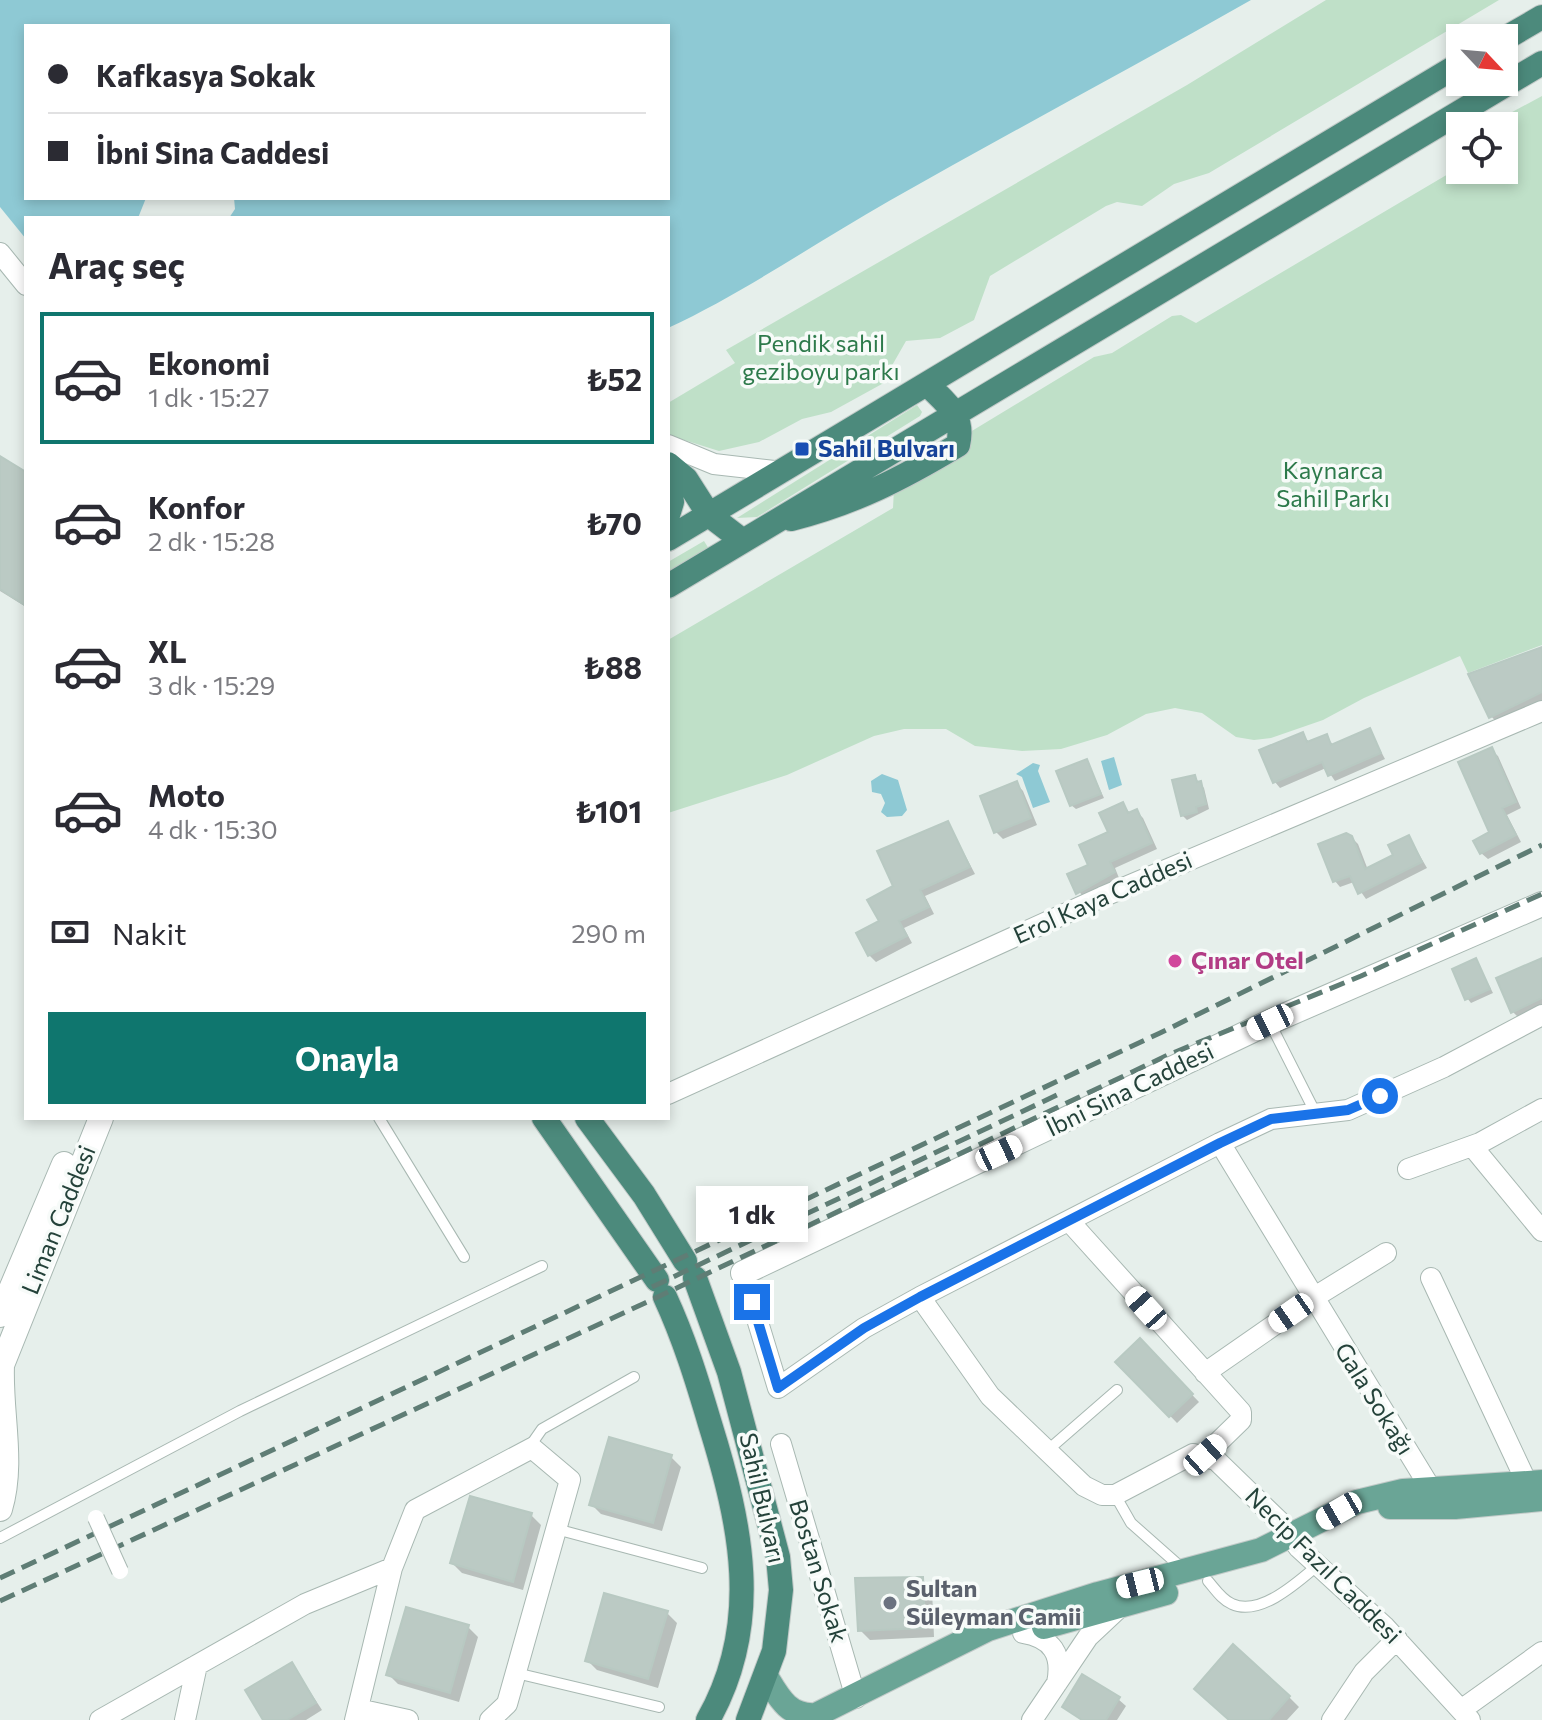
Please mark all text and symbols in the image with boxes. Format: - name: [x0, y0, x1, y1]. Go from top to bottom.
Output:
- north arrow: [1446, 24, 1518, 96]
- map controls: [1446, 24, 1518, 184]
- text: Kafkasya Sokak: [96, 56, 316, 93]
- button: locate: [1446, 112, 1518, 184]
- text: İbni Sina Caddesi: [96, 133, 329, 170]
- text: Araç seç: [48, 242, 185, 286]
- park label: Pendik sahil geziboyu parkı: [742, 328, 900, 385]
- icon: car: [52, 342, 124, 414]
- text: Ekonomi: [148, 344, 270, 381]
- text: ₺52: [586, 360, 642, 397]
- text: 1 dk · 15:27: [148, 381, 270, 412]
- place label: Sahil Bulvarı: [818, 433, 955, 462]
- marker: Sahil Bulvarı: [793, 440, 811, 458]
- park label: Kaynarca Sahil Parkı: [1276, 455, 1390, 512]
- icon: car: [52, 486, 124, 558]
- text: Konfor: [148, 488, 245, 525]
- text: ₺70: [586, 504, 642, 541]
- text: 2 dk · 15:28: [148, 525, 275, 556]
- icon: car: [52, 630, 124, 702]
- text: XL: [148, 632, 187, 669]
- text: ₺88: [583, 648, 642, 685]
- text: 3 dk · 15:29: [148, 669, 275, 700]
- icon: car: [52, 774, 124, 846]
- text: Moto: [148, 776, 225, 813]
- text: ₺101: [575, 792, 642, 829]
- text: 4 dk · 15:30: [148, 813, 278, 844]
- street label: Erol Kaya Caddesi: [1009, 844, 1196, 949]
- icon: cash: [48, 910, 92, 954]
- text: Nakit: [112, 914, 187, 951]
- text: 290 m: [571, 917, 646, 948]
- place label: Çınar Otel: [1191, 945, 1304, 974]
- marker: Çınar Otel: [1166, 952, 1184, 970]
- car: [1243, 1001, 1297, 1043]
- button: Onayla: [48, 1012, 646, 1104]
- street label: İbni Sina Caddesi: [1041, 1036, 1218, 1142]
- route start: [1362, 1078, 1398, 1114]
- car: [972, 1132, 1026, 1174]
- street label: Liman Caddesi: [15, 1141, 101, 1298]
- callout: 1 dk: [696, 1186, 808, 1242]
- text: 1 dk: [729, 1198, 775, 1229]
- car: [1121, 1282, 1171, 1334]
- route end: [734, 1284, 770, 1320]
- car: [1264, 1289, 1318, 1337]
- street label: Gala Sokağı: [1329, 1337, 1421, 1460]
- street label: Sahil Bulvarı: [734, 1430, 793, 1566]
- car: [1179, 1430, 1231, 1480]
- street label: Necip Fazıl Caddesi: [1240, 1481, 1408, 1649]
- car: [1312, 1489, 1366, 1533]
- street label: Bostan Sokak: [784, 1495, 855, 1646]
- car: [1114, 1566, 1166, 1600]
- place label: Sultan Süleyman Camii: [906, 1573, 1081, 1630]
- marker: Sultan Süleyman Camii: [881, 1594, 899, 1612]

